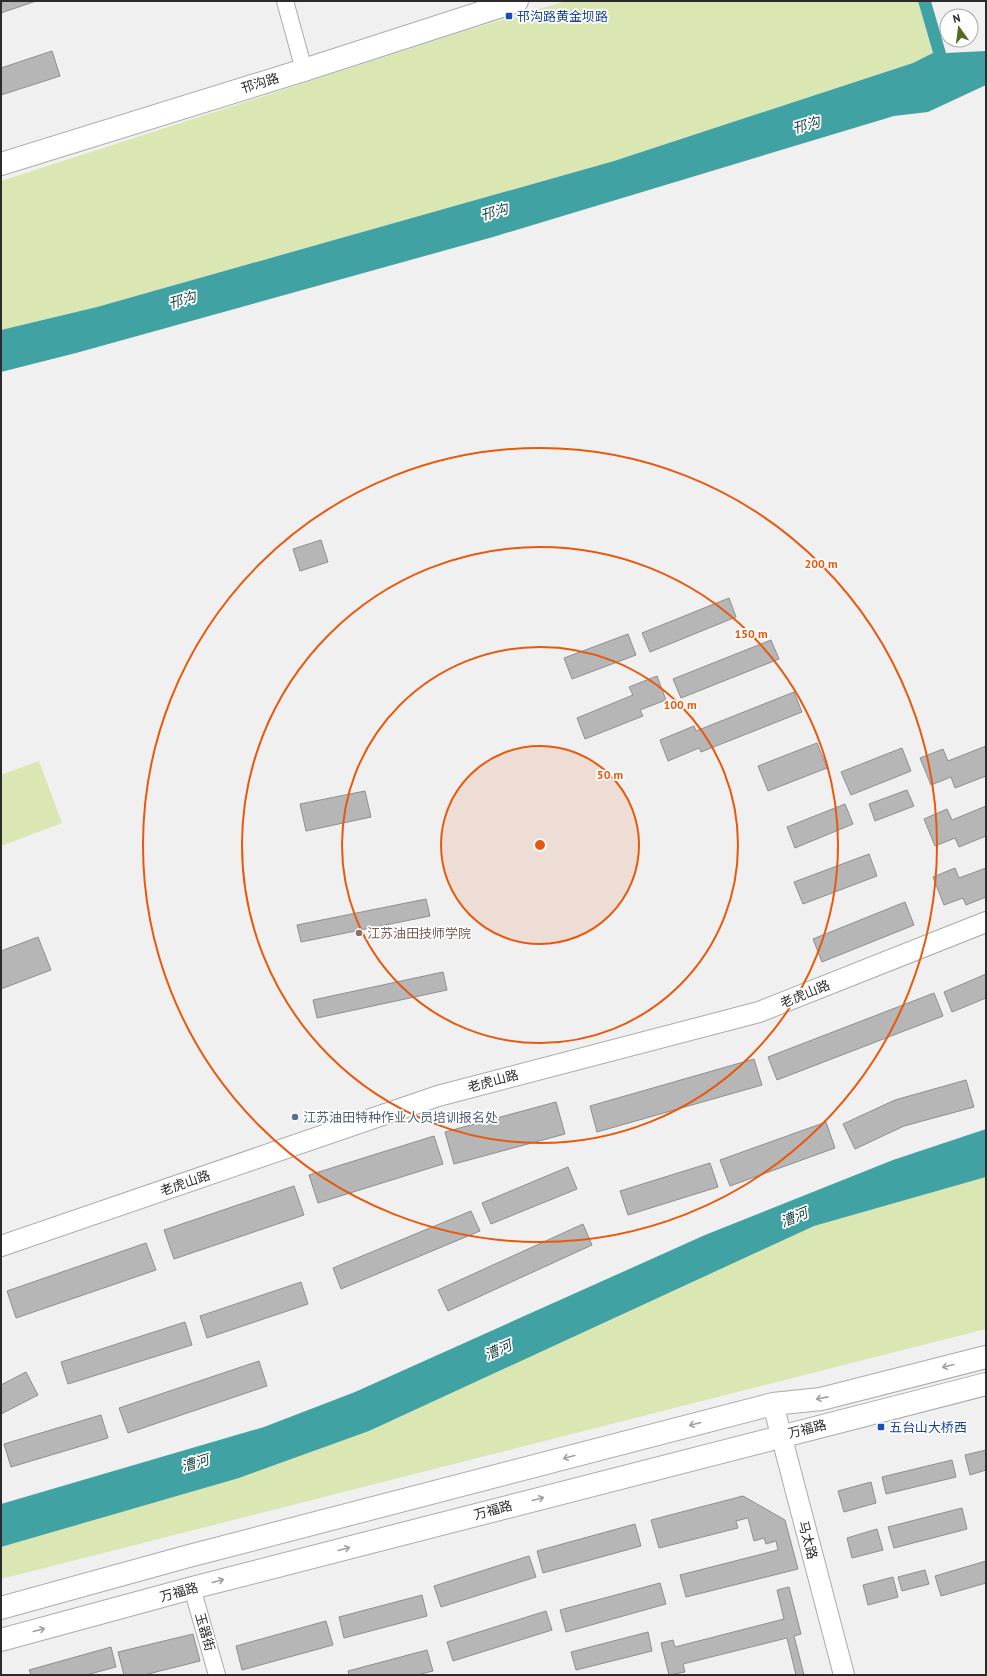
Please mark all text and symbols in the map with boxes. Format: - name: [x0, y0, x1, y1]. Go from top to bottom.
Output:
- place label: 邗沟路黄金坝路: [517, 8, 608, 25]
- north arrow: [939, 8, 979, 48]
- marker: 邗沟路黄金坝路: [504, 11, 514, 21]
- text: N: [951, 11, 962, 26]
- street label: 邗沟路: [239, 69, 281, 97]
- water label: 邗沟: [790, 112, 824, 138]
- water label: 邗沟: [478, 199, 512, 225]
- water label: 邗沟: [166, 287, 200, 313]
- text: 200 m: [804, 556, 838, 571]
- text: 150 m: [734, 626, 768, 641]
- text: 100 m: [663, 697, 697, 712]
- text: 50 m: [597, 767, 623, 782]
- centre of rings: [533, 838, 547, 852]
- place label: 江苏油田技师学院: [367, 925, 471, 942]
- marker: 江苏油田技师学院: [354, 928, 364, 938]
- street label: 老虎山路: [778, 976, 832, 1012]
- street label: 老虎山路: [466, 1066, 520, 1096]
- place label: 江苏油田特种作业人员培训报名处: [303, 1109, 498, 1126]
- marker: 江苏油田特种作业人员培训报名处: [290, 1112, 300, 1122]
- street label: 老虎山路: [158, 1166, 212, 1200]
- water label: 漕河: [778, 1202, 813, 1231]
- water label: 漕河: [482, 1335, 517, 1364]
- one-way arrow: [942, 1363, 955, 1370]
- one-way arrow: [816, 1394, 829, 1402]
- street label: 万福路: [786, 1416, 828, 1442]
- place label: 五台山大桥西: [889, 1419, 967, 1436]
- one-way arrow: [689, 1421, 702, 1429]
- marker: 五台山大桥西: [876, 1422, 886, 1432]
- water label: 漕河: [179, 1449, 214, 1476]
- one-way arrow: [563, 1454, 576, 1461]
- one-way arrow: [531, 1494, 544, 1502]
- street label: 万福路: [472, 1497, 514, 1523]
- street label: 马太路: [795, 1519, 821, 1561]
- one-way arrow: [337, 1545, 350, 1552]
- one-way arrow: [211, 1577, 224, 1585]
- street label: 万福路: [158, 1579, 200, 1605]
- street label: 玉器街: [191, 1611, 219, 1653]
- one-way arrow: [32, 1626, 45, 1633]

